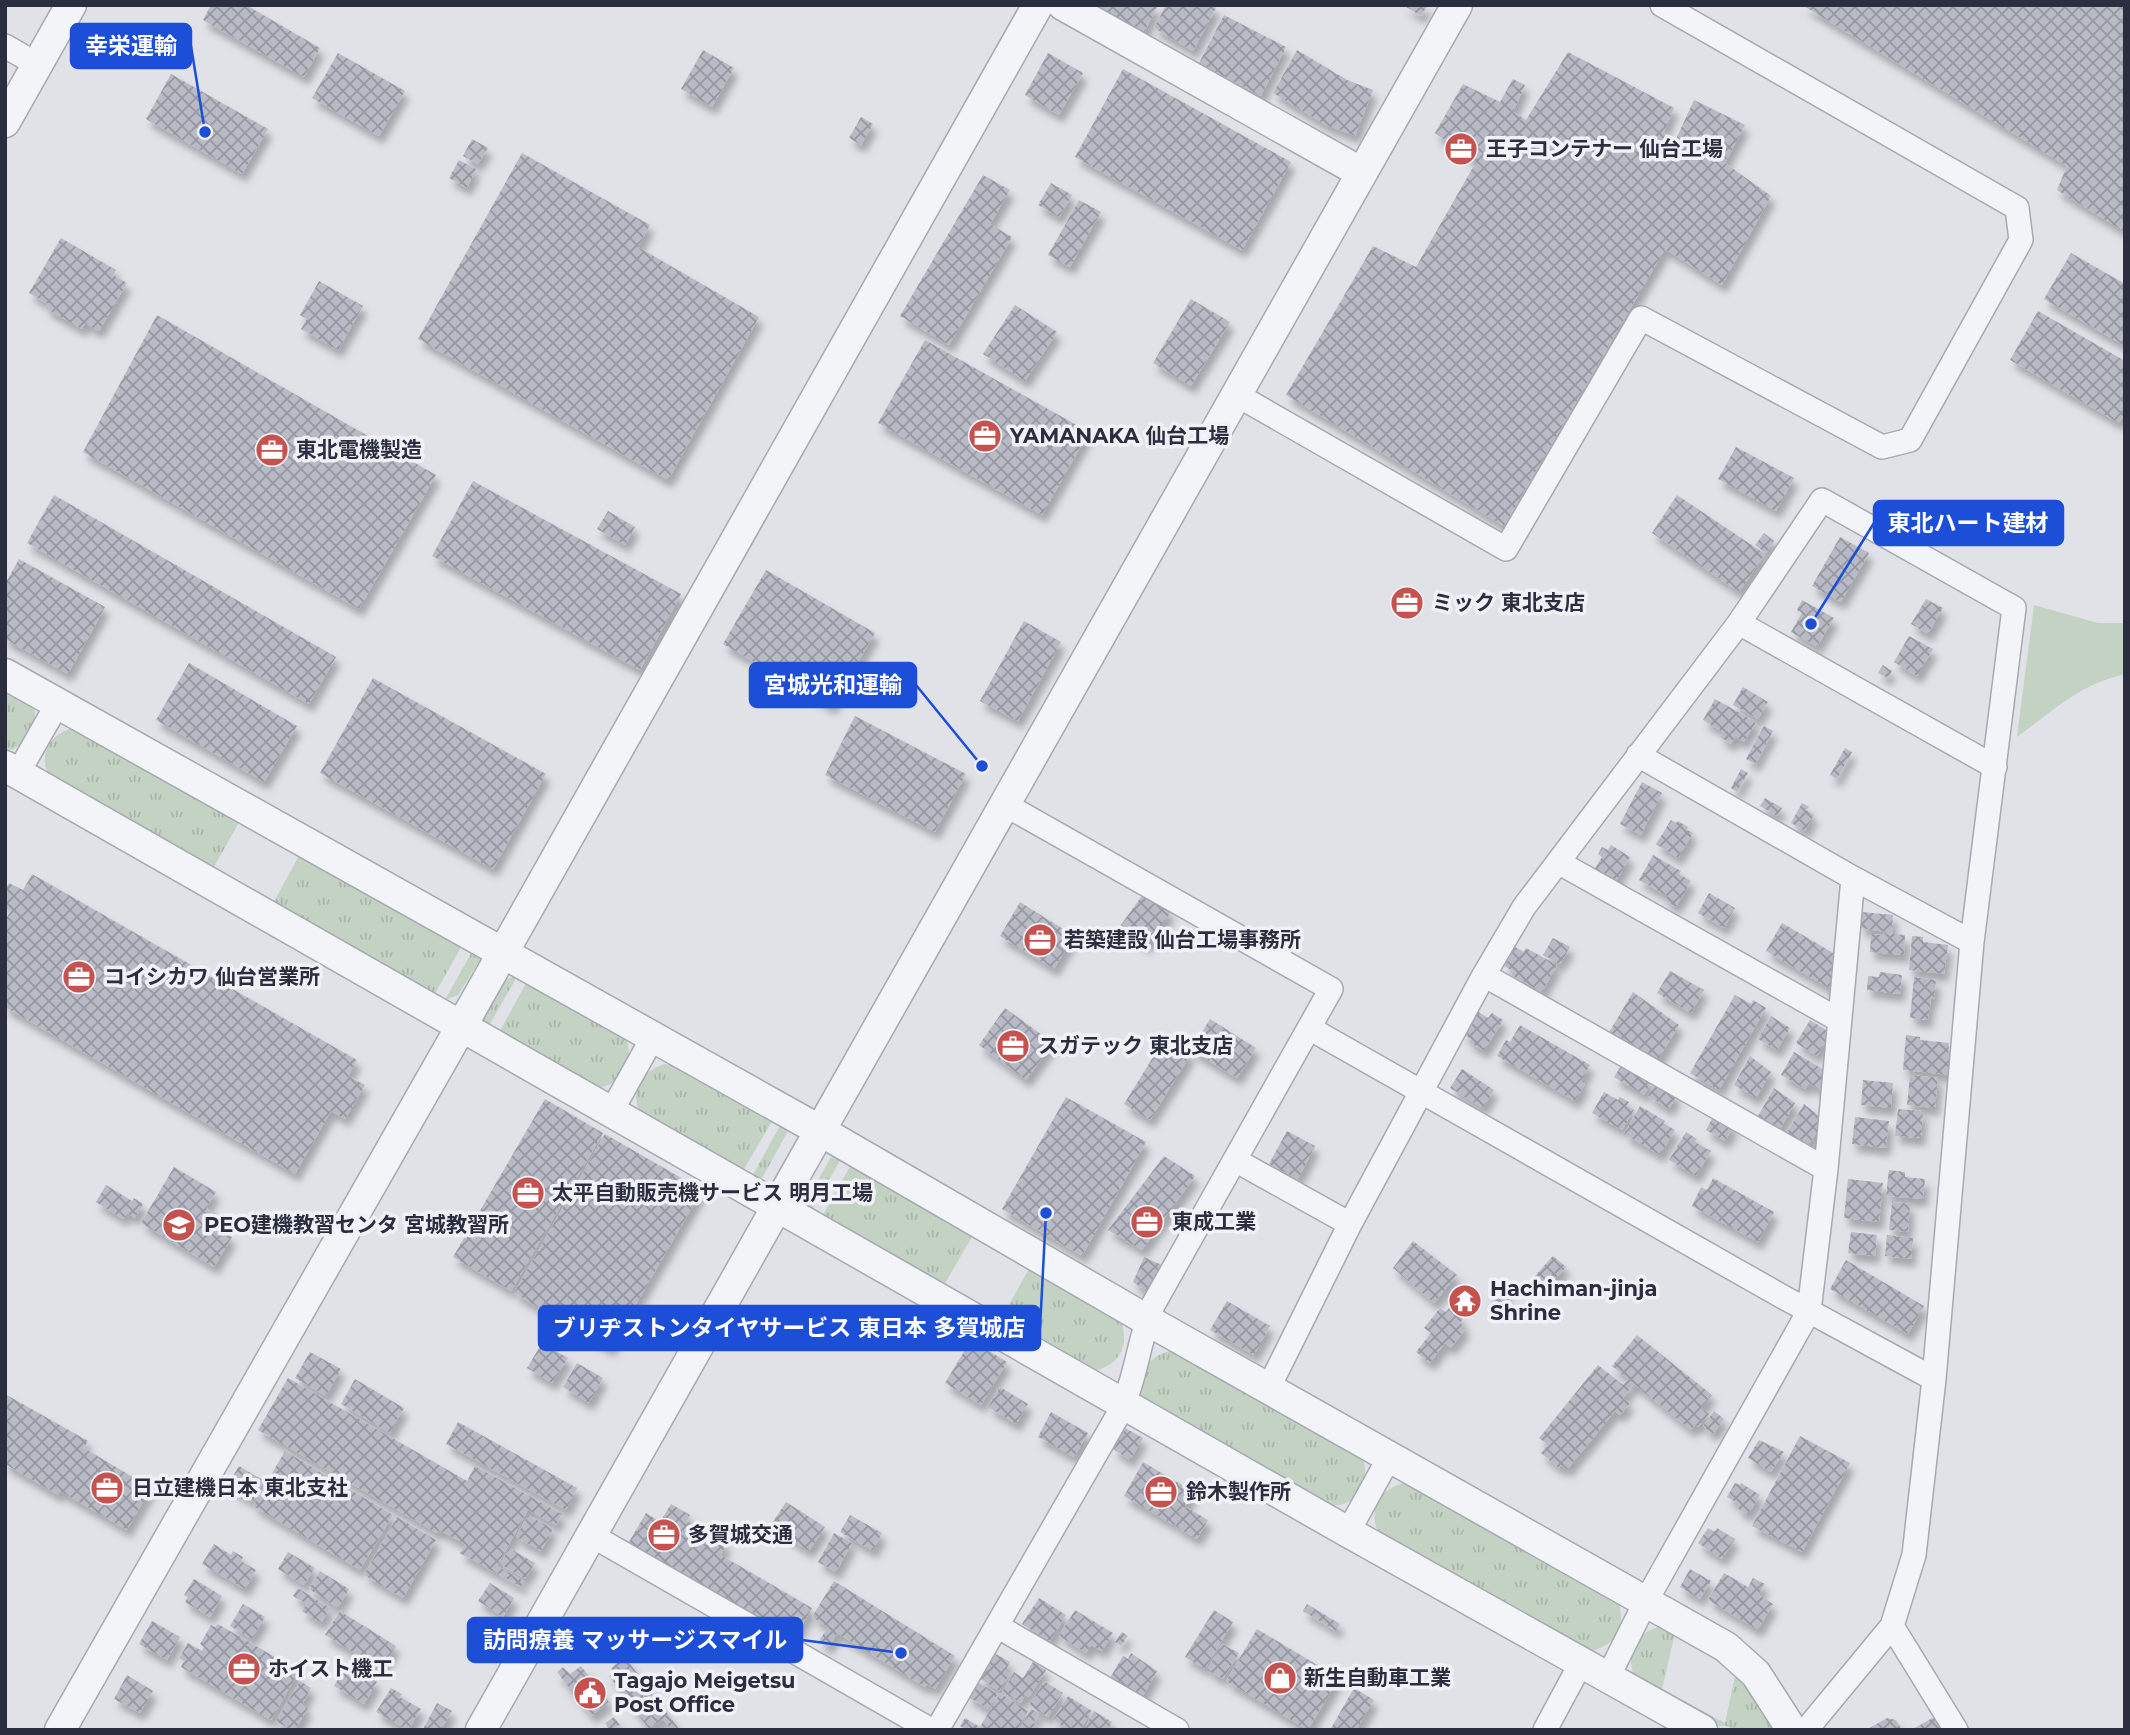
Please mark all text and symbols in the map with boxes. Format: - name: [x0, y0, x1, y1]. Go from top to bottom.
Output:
- callout: 幸栄運輸: [71, 24, 191, 68]
- text: 幸栄運輸: [85, 32, 177, 60]
- office icon: 王子コンテナー 仙台工場: [1442, 130, 1480, 168]
- place label: 王子コンテナー 仙台工場: [1486, 136, 1723, 161]
- office icon: YAMANAKA 仙台工場: [966, 417, 1004, 455]
- place label: YAMANAKA 仙台工場: [1009, 423, 1229, 448]
- office icon: 東北電機製造: [253, 431, 291, 469]
- place label: 東北電機製造: [296, 437, 422, 462]
- callout: 東北ハート建材: [1874, 501, 2063, 545]
- text: 東北ハート建材: [1888, 509, 2049, 537]
- office icon: ミック 東北支店: [1388, 584, 1426, 622]
- place label: ミック 東北支店: [1432, 590, 1585, 615]
- callout: 宮城光和運輸: [750, 663, 916, 707]
- text: 宮城光和運輸: [764, 671, 902, 699]
- office icon: 若築建設 仙台工場事務所: [1021, 921, 1059, 959]
- place label: 若築建設 仙台工場事務所: [1064, 927, 1301, 952]
- office icon: コイシカワ 仙台営業所: [60, 958, 98, 996]
- place label: コイシカワ 仙台営業所: [104, 964, 320, 989]
- office icon: スガテック 東北支店: [994, 1027, 1032, 1065]
- place label: スガテック 東北支店: [1038, 1033, 1233, 1058]
- office icon: 太平自動販売機サービス 明月工場: [509, 1174, 547, 1212]
- place label: 太平自動販売機サービス 明月工場: [552, 1180, 873, 1205]
- office icon: 東成工業: [1128, 1203, 1166, 1241]
- school or university icon: PEO建機教習センタ 宮城教習所: [160, 1206, 198, 1244]
- place label: 東成工業: [1172, 1209, 1256, 1234]
- place label: PEO建機教習センタ 宮城教習所: [204, 1212, 509, 1237]
- place label: Hachiman-jinja Shrine: [1490, 1276, 1657, 1325]
- temple icon: Hachiman-jinja Shrine: [1446, 1282, 1484, 1320]
- callout: ブリヂストンタイヤサービス 東日本 多賀城店: [539, 1306, 1040, 1350]
- text: ブリヂストンタイヤサービス 東日本 多賀城店: [553, 1314, 1025, 1342]
- office icon: 日立建機日本 東北支社: [88, 1469, 126, 1507]
- office icon: 鈴木製作所: [1142, 1473, 1180, 1511]
- place label: 日立建機日本 東北支社: [132, 1475, 348, 1500]
- place label: 鈴木製作所: [1186, 1479, 1291, 1504]
- office icon: 多賀城交通: [645, 1516, 683, 1554]
- place label: 多賀城交通: [688, 1522, 793, 1547]
- callout: 訪問療養 マッサージスマイル: [468, 1618, 802, 1662]
- text: 訪問療養 マッサージスマイル: [483, 1626, 787, 1654]
- office icon: ホイスト機工: [225, 1650, 263, 1688]
- place label: ホイスト機工: [268, 1656, 393, 1681]
- shop icon: 新生自動車工業: [1261, 1659, 1299, 1697]
- place label: 新生自動車工業: [1304, 1665, 1451, 1690]
- place label: Tagajo Meigetsu Post Office: [614, 1668, 796, 1717]
- public building icon: Tagajo Meigetsu Post Office: [571, 1674, 609, 1712]

